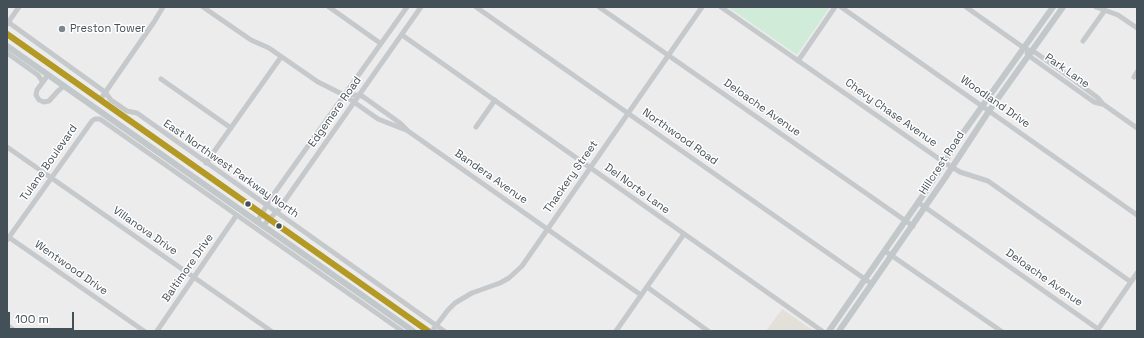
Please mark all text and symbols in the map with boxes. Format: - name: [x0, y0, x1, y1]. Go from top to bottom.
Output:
- place label: Preston Tower: [70, 22, 145, 36]
- marker: Preston Tower: [57, 24, 67, 34]
- street label: Park Lane: [1042, 51, 1092, 91]
- street label: Woodland Drive: [958, 73, 1032, 131]
- street label: Edgemere Road: [306, 74, 364, 150]
- street label: Chevy Chase Avenue: [842, 76, 940, 150]
- street label: Deloache Avenue: [721, 77, 803, 139]
- street label: Northwood Road: [640, 106, 720, 168]
- street label: East Northwest Parkway North: [161, 117, 301, 221]
- street label: Tulane Boulevard: [18, 122, 80, 204]
- street label: Hillcrest Road: [917, 129, 967, 197]
- street label: Thackery Street: [541, 138, 601, 216]
- street label: Bandera Avenue: [452, 147, 530, 207]
- street label: Del Norte Lane: [602, 161, 672, 217]
- unlabelled marker: [243, 199, 253, 209]
- street label: Villanova Drive: [110, 204, 180, 258]
- unlabelled marker: [274, 221, 284, 231]
- street label: Baltimore Drive: [160, 231, 216, 305]
- street label: Wentwood Drive: [32, 238, 110, 298]
- street label: Deloache Avenue: [1003, 247, 1085, 309]
- scale bar: [10, 304, 76, 330]
- text: 100 m: [15, 311, 49, 327]

